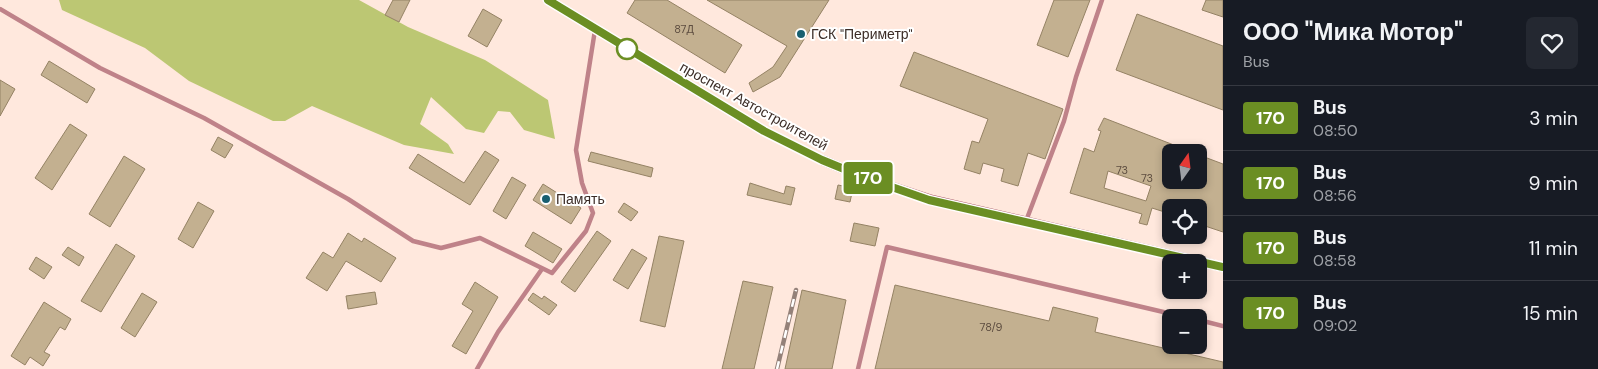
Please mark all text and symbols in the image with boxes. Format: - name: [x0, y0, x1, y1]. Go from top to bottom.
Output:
- text: ООО "Мика Мотор": [1243, 16, 1463, 47]
- button: heart: [1526, 17, 1578, 69]
- house number: 87Д: [674, 22, 694, 36]
- place label: ГСК "Периметр": [811, 25, 913, 43]
- marker: ГСК "Периметр": [795, 28, 807, 40]
- unlabelled marker: [616, 38, 638, 60]
- text: Bus: [1243, 51, 1270, 72]
- street label: проспект Автостроителей: [677, 58, 831, 154]
- text: Bus: [1313, 95, 1347, 120]
- text: 170: [1256, 106, 1285, 130]
- text: 3 min: [1529, 106, 1578, 131]
- text: 08:50: [1313, 120, 1358, 141]
- north arrow: [1162, 144, 1208, 189]
- map controls: [1162, 144, 1207, 354]
- text: Bus: [1313, 160, 1347, 185]
- line badge: 170: [839, 162, 897, 194]
- house number: 73: [1116, 163, 1128, 177]
- text: 170: [854, 166, 882, 190]
- house number: 73: [1141, 171, 1153, 185]
- text: 170: [1256, 171, 1285, 195]
- text: 9 min: [1529, 171, 1578, 196]
- text: 08:56: [1313, 185, 1357, 206]
- place label: Память: [556, 190, 605, 208]
- marker: Память: [540, 193, 552, 205]
- button: locate: [1162, 199, 1207, 244]
- text: Bus: [1313, 225, 1347, 250]
- text: 170: [1256, 236, 1285, 260]
- text: 11 min: [1529, 236, 1578, 261]
- text: 08:58: [1313, 250, 1356, 271]
- button: +: [1162, 254, 1207, 299]
- text: Bus: [1313, 290, 1347, 315]
- text: 170: [1256, 301, 1285, 325]
- text: 15 min: [1523, 301, 1578, 326]
- button: −: [1162, 309, 1207, 354]
- text: 09:02: [1313, 315, 1357, 336]
- house number: 78/9: [980, 320, 1002, 334]

